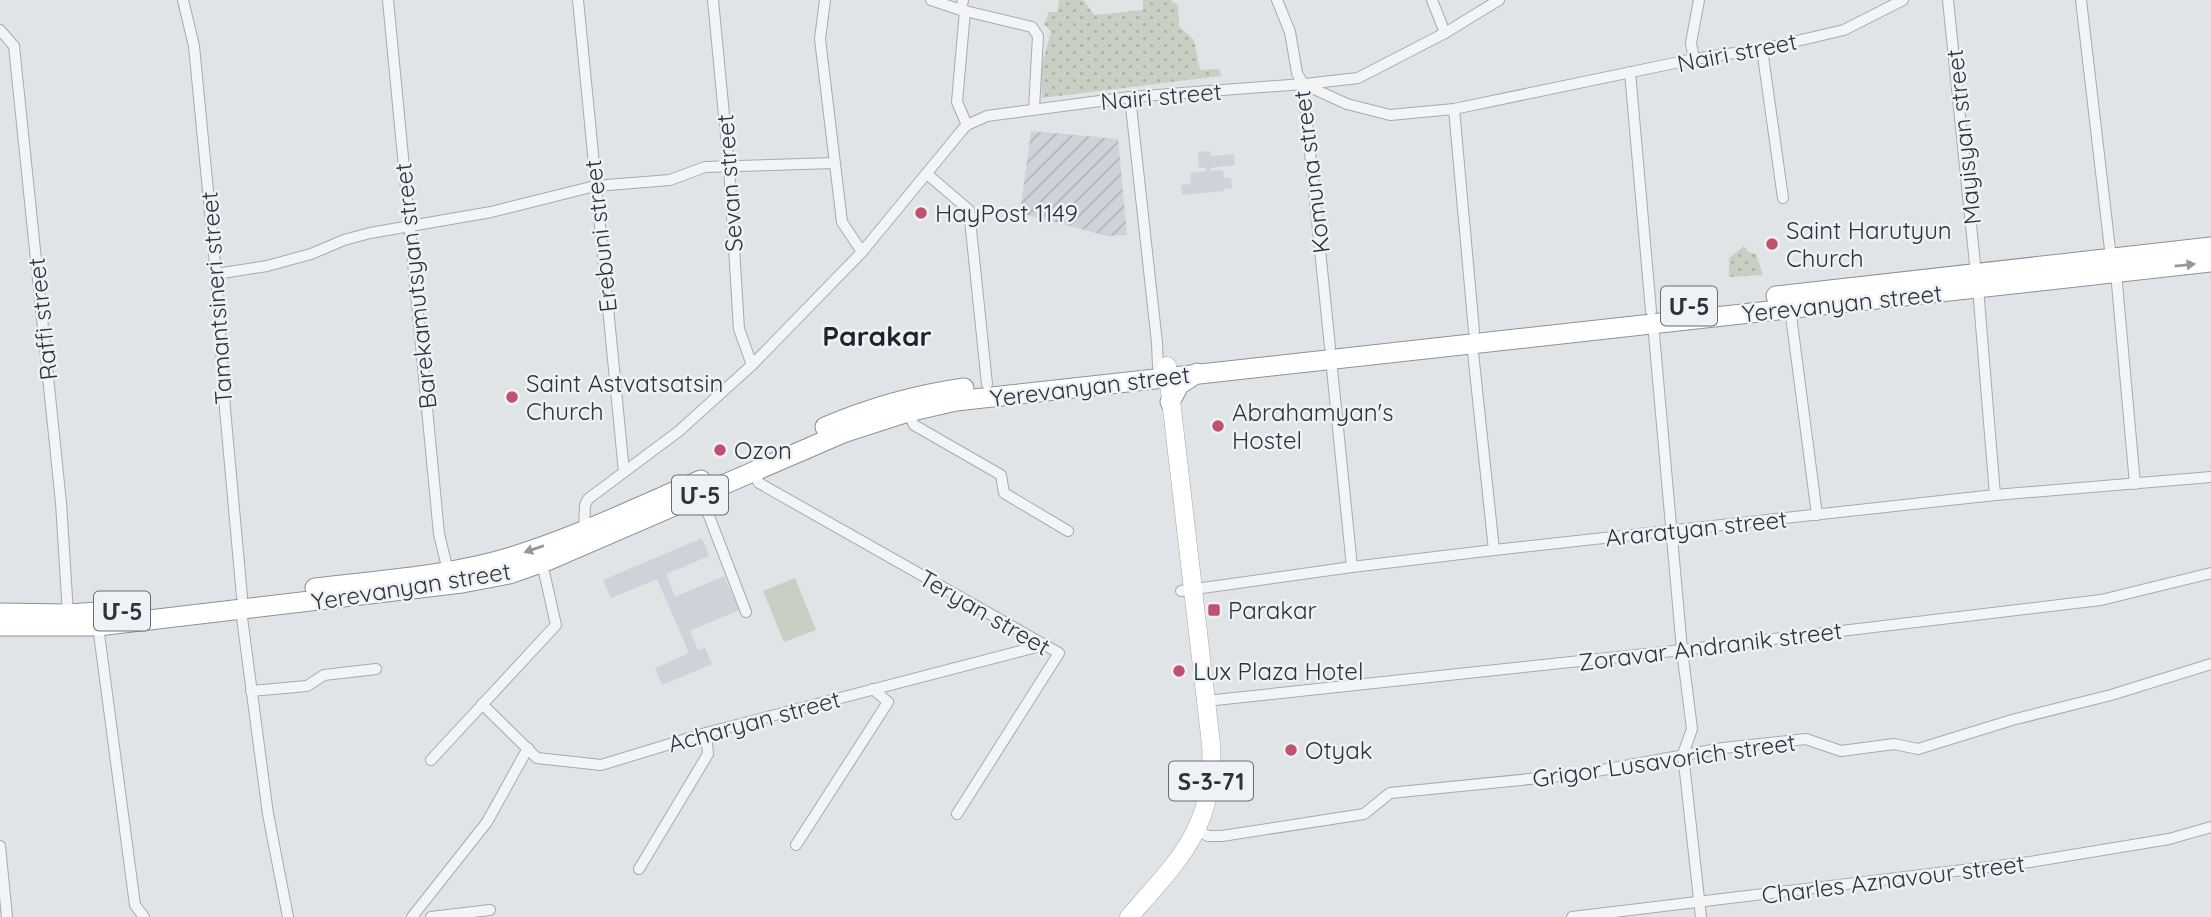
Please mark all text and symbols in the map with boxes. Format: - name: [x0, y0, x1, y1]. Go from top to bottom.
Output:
- street label: Nairi street: [1675, 26, 1799, 78]
- street label: Mayisyan street: [1939, 48, 1987, 226]
- street label: Nairi street: [1099, 76, 1223, 116]
- street label: Komuna street: [1286, 89, 1336, 255]
- street label: Sevan street: [709, 113, 749, 253]
- street label: Erebuni street: [577, 158, 623, 314]
- street label: Barekamutsyan street: [387, 162, 443, 410]
- street label: Tamantsineri street: [194, 190, 238, 406]
- place label: HayPost 1149: [935, 198, 1078, 228]
- marker: HayPost 1149: [913, 205, 929, 221]
- place label: Saint Harutyun Church: [1786, 215, 1952, 273]
- marker: Saint Harutyun Church: [1764, 236, 1780, 252]
- street label: Raffi street: [21, 256, 63, 382]
- one-way arrow: [2174, 259, 2196, 270]
- street label: Yerevanyan street: [1740, 278, 1944, 328]
- road number: Մ-5: [1661, 286, 1717, 326]
- district label: Parakar: [822, 318, 932, 353]
- street label: Yerevanyan street: [988, 359, 1192, 413]
- place label: Saint Astvatsatsin Church: [526, 368, 723, 426]
- marker: Saint Astvatsatsin Church: [504, 389, 520, 405]
- place label: Abrahamyan's Hostel: [1232, 397, 1393, 455]
- marker: Abrahamyan's Hostel: [1210, 418, 1226, 434]
- place label: Ozon: [734, 435, 792, 465]
- marker: Ozon: [712, 442, 728, 458]
- road number: Մ-5: [672, 475, 728, 514]
- street label: Araratyan street: [1604, 504, 1788, 552]
- one-way arrow: [523, 544, 544, 555]
- street label: Yerevanyan street: [309, 555, 513, 617]
- street label: Teryan street: [914, 562, 1056, 662]
- road number: Մ-5: [94, 592, 150, 631]
- place label: Parakar: [1228, 595, 1317, 625]
- marker: Parakar: [1206, 602, 1222, 618]
- street label: Zoravar Andranik street: [1577, 615, 1843, 677]
- place label: Lux Plaza Hotel: [1193, 656, 1363, 686]
- marker: Lux Plaza Hotel: [1171, 663, 1187, 679]
- street label: Acharyan street: [664, 684, 844, 758]
- street label: Grigor Lusavorich street: [1531, 727, 1797, 793]
- place label: Otyak: [1305, 735, 1373, 765]
- marker: Otyak: [1283, 742, 1299, 758]
- road number: Տ-3-71: [1169, 762, 1253, 800]
- street label: Charles Aznavour street: [1760, 848, 2026, 910]

